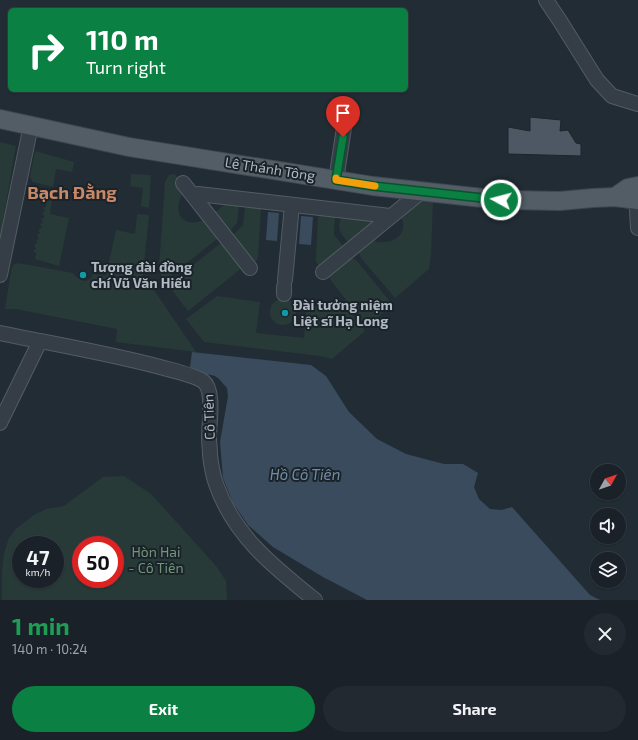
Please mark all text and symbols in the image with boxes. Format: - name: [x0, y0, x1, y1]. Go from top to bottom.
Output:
- text: 110 m: [86, 22, 159, 56]
- icon: right: [20, 24, 72, 76]
- text: Turn right: [86, 56, 166, 78]
- pin: [326, 96, 360, 137]
- icon: arrive: [332, 102, 354, 124]
- street label: Lê Thánh Tông: [224, 153, 317, 184]
- position arrow: [480, 179, 522, 221]
- district label: Bạch Đằng: [27, 181, 117, 203]
- place label: Tượng đài đồng chí Vũ Văn Hiếu: [91, 258, 192, 291]
- marker: Tượng đài đồng chí Vũ Văn Hiếu: [78, 270, 88, 280]
- place label: Đài tưởng niệm Liệt sĩ Hạ Long: [293, 296, 393, 329]
- marker: Đài tưởng niệm Liệt sĩ Hạ Long: [280, 308, 290, 318]
- street label: Cô Tiên: [199, 394, 218, 440]
- north arrow: [590, 464, 626, 500]
- map controls: [590, 464, 626, 588]
- water label: Hồ Cô Tiên: [270, 465, 340, 483]
- button: sound: [590, 508, 626, 544]
- speed limit sign: 50: [72, 536, 124, 588]
- park label: Hòn Hai - Cô Tiên: [128, 543, 184, 576]
- text: 47: [26, 545, 50, 569]
- button: layers: [590, 552, 626, 588]
- text: km/h: [26, 566, 50, 578]
- text: 1 min: [12, 611, 70, 640]
- button: close: [584, 613, 626, 655]
- text: 140 m · 10:24: [12, 641, 88, 657]
- button: Exit: [12, 686, 315, 732]
- button: Share: [323, 686, 626, 732]

